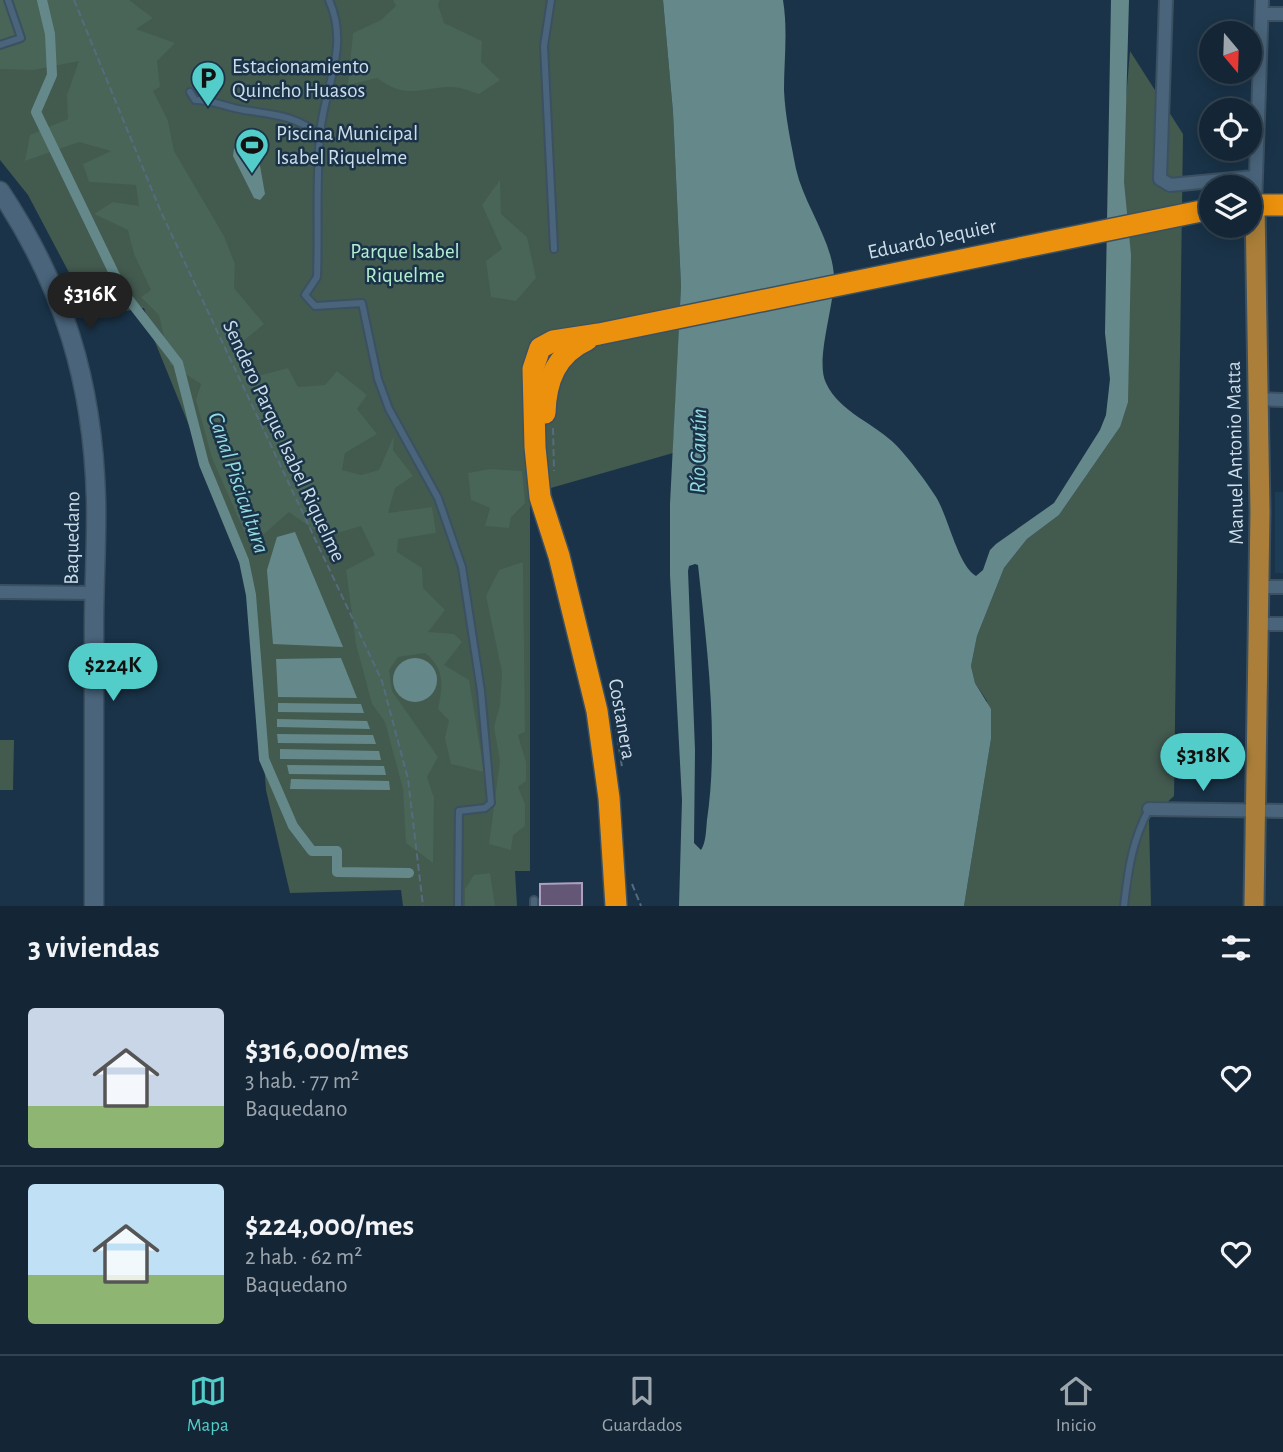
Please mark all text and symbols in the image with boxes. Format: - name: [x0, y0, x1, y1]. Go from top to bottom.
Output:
- north arrow: [1199, 21, 1262, 84]
- map controls: [1199, 21, 1262, 238]
- place label: Estacionamiento Quincho Huasos: [232, 56, 369, 101]
- parking icon: Estacionamiento Quincho Huasos: [189, 59, 227, 108]
- button: locate: [1199, 98, 1262, 161]
- place label: Piscina Municipal Isabel Riquelme: [276, 123, 418, 168]
- sports icon: Piscina Municipal Isabel Riquelme: [233, 126, 271, 175]
- button: layers: [1199, 175, 1262, 238]
- street label: Eduardo Jequier: [866, 215, 998, 263]
- park label: Parque Isabel Riquelme: [350, 241, 460, 286]
- pin: $316K: [41, 272, 139, 332]
- text: $316K: [63, 283, 117, 306]
- street label: Sendero Parque Isabel Riquelme: [219, 317, 349, 565]
- street label: Manuel Antonio Matta: [1223, 361, 1247, 545]
- water label: Río Cautín: [687, 408, 711, 494]
- water label: Canal Piscicultura: [203, 409, 273, 557]
- street label: Baquedano: [61, 491, 83, 585]
- pin: $224K: [64, 644, 162, 703]
- text: $224K: [84, 654, 142, 677]
- street label: Costanera: [605, 677, 639, 761]
- pin: $318K: [1154, 734, 1252, 793]
- text: $318K: [1176, 744, 1230, 767]
- icon: filters: [1217, 929, 1255, 967]
- text: 3 viviendas: [28, 933, 160, 963]
- text: $316,000/mes: [245, 1035, 409, 1065]
- icon: home: [84, 1036, 168, 1120]
- icon: heart: [1217, 1059, 1255, 1097]
- text: 3 hab. · 77 m²: [245, 1070, 359, 1093]
- text: Baquedano: [245, 1098, 347, 1121]
- text: $224,000/mes: [245, 1211, 414, 1241]
- icon: home: [84, 1212, 168, 1296]
- icon: heart: [1217, 1235, 1255, 1273]
- text: 2 hab. · 62 m²: [245, 1246, 362, 1269]
- text: Baquedano: [245, 1274, 347, 1297]
- tab: Mapa: [187, 1372, 229, 1437]
- tab: Guardados: [602, 1372, 682, 1437]
- tab: Inicio: [1056, 1372, 1096, 1437]

